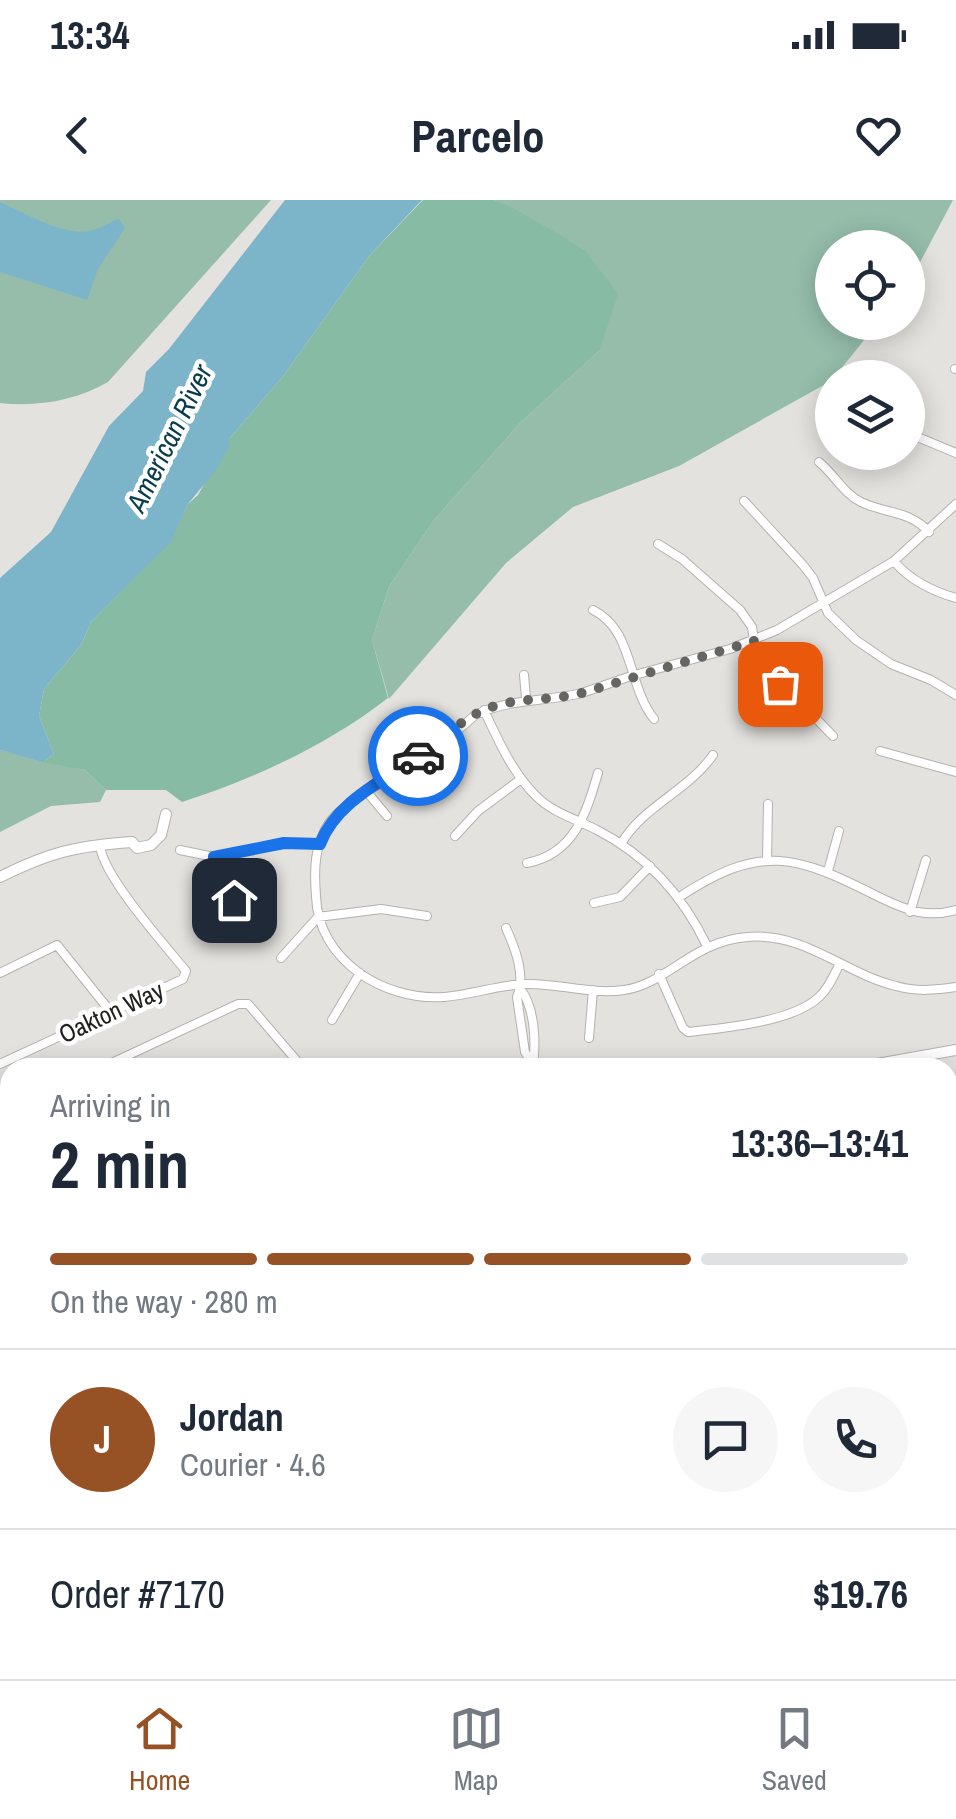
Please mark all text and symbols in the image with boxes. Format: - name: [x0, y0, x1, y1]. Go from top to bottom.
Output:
- text: 13:34: [50, 10, 130, 61]
- text: Parcelo: [411, 105, 545, 166]
- icon: back: [50, 108, 105, 163]
- icon: heart: [851, 108, 906, 163]
- map controls: [815, 230, 925, 470]
- button: locate: [815, 230, 925, 340]
- water label: American River: [116, 357, 222, 520]
- button: layers: [815, 360, 925, 470]
- pin: [738, 642, 823, 727]
- icon: bag: [753, 657, 808, 712]
- courier: [368, 706, 468, 806]
- icon: car: [391, 729, 446, 784]
- pin: [192, 858, 277, 943]
- icon: home: [207, 873, 262, 928]
- street label: Oakton Way: [53, 973, 170, 1051]
- text: Arriving in: [50, 1084, 171, 1127]
- text: 13:36–13:41: [731, 1118, 908, 1169]
- text: 2 min: [50, 1121, 189, 1208]
- text: On the way · 280 m: [50, 1280, 278, 1323]
- button: chat: [673, 1387, 778, 1492]
- button: phone: [803, 1387, 908, 1492]
- text: Jordan: [180, 1392, 284, 1443]
- text: J: [94, 1414, 111, 1465]
- text: Courier · 4.6: [180, 1443, 326, 1486]
- text: Order #7170: [50, 1569, 225, 1620]
- text: $19.76: [813, 1569, 908, 1620]
- tab: Home: [129, 1701, 190, 1799]
- tab: Map: [449, 1701, 504, 1799]
- tab: Saved: [762, 1701, 827, 1799]

